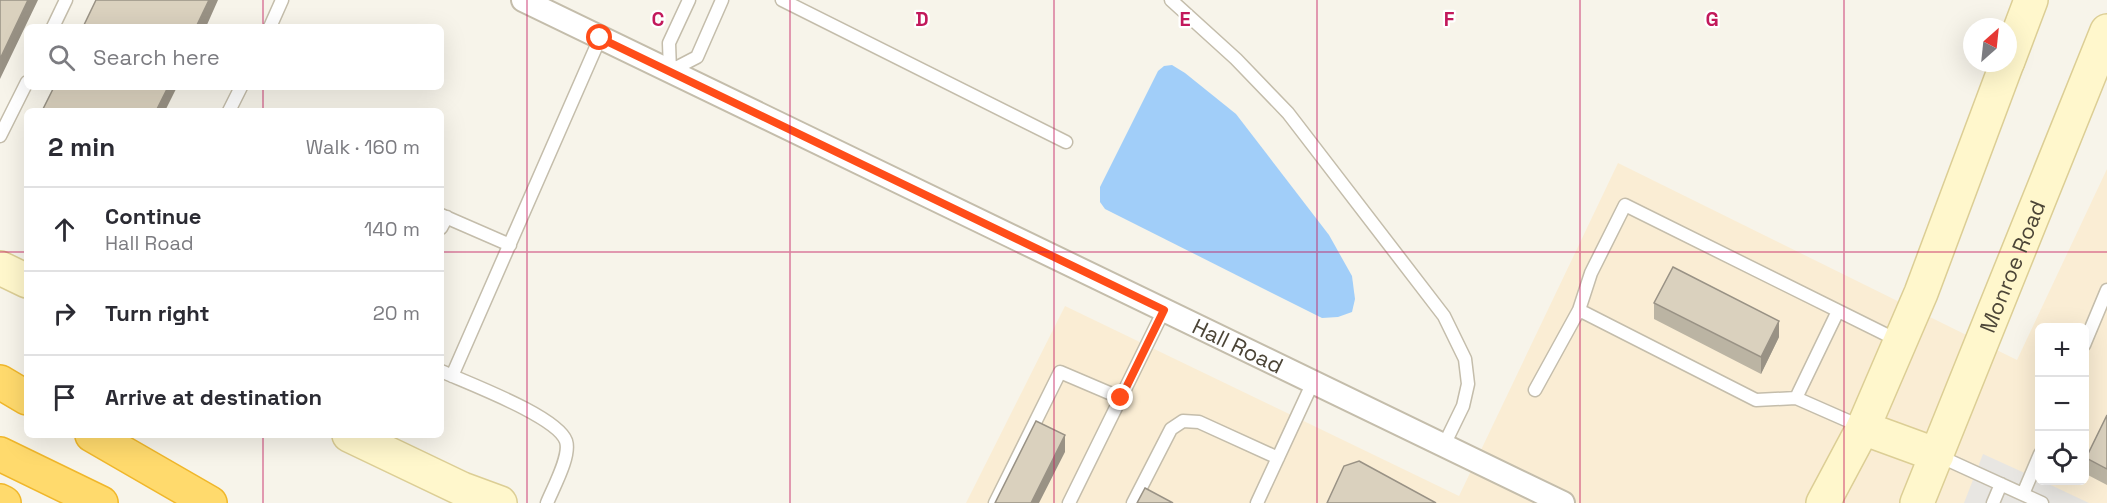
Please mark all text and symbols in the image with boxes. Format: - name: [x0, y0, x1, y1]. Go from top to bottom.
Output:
- text: C: [652, 6, 665, 32]
- text: D: [915, 6, 929, 32]
- text: E: [1179, 6, 1191, 32]
- text: F: [1444, 6, 1455, 32]
- text: G: [1705, 6, 1719, 32]
- north arrow: [1963, 18, 2017, 72]
- search box: [24, 24, 444, 90]
- route start: [586, 24, 612, 50]
- icon: search: [45, 41, 78, 74]
- text: Search here: [93, 43, 220, 71]
- text: 2 min: [48, 130, 115, 164]
- text: Walk · 160 m: [306, 134, 420, 160]
- street label: Monroe Road: [1973, 196, 2051, 337]
- text: Continue: [105, 202, 201, 230]
- icon: ahead: [48, 213, 81, 246]
- text: 140 m: [364, 216, 420, 242]
- text: Hall Road: [105, 230, 194, 256]
- icon: right: [48, 297, 81, 330]
- text: Turn right: [105, 299, 210, 327]
- text: 20 m: [373, 300, 420, 326]
- street label: Hall Road: [1188, 312, 1288, 380]
- map controls: [2035, 323, 2089, 485]
- button: +: [2035, 323, 2089, 377]
- button: −: [2035, 377, 2089, 431]
- icon: arrive: [48, 381, 81, 414]
- text: Arrive at destination: [105, 383, 322, 411]
- route end: [1107, 384, 1133, 410]
- button: locate: [2035, 431, 2089, 485]

